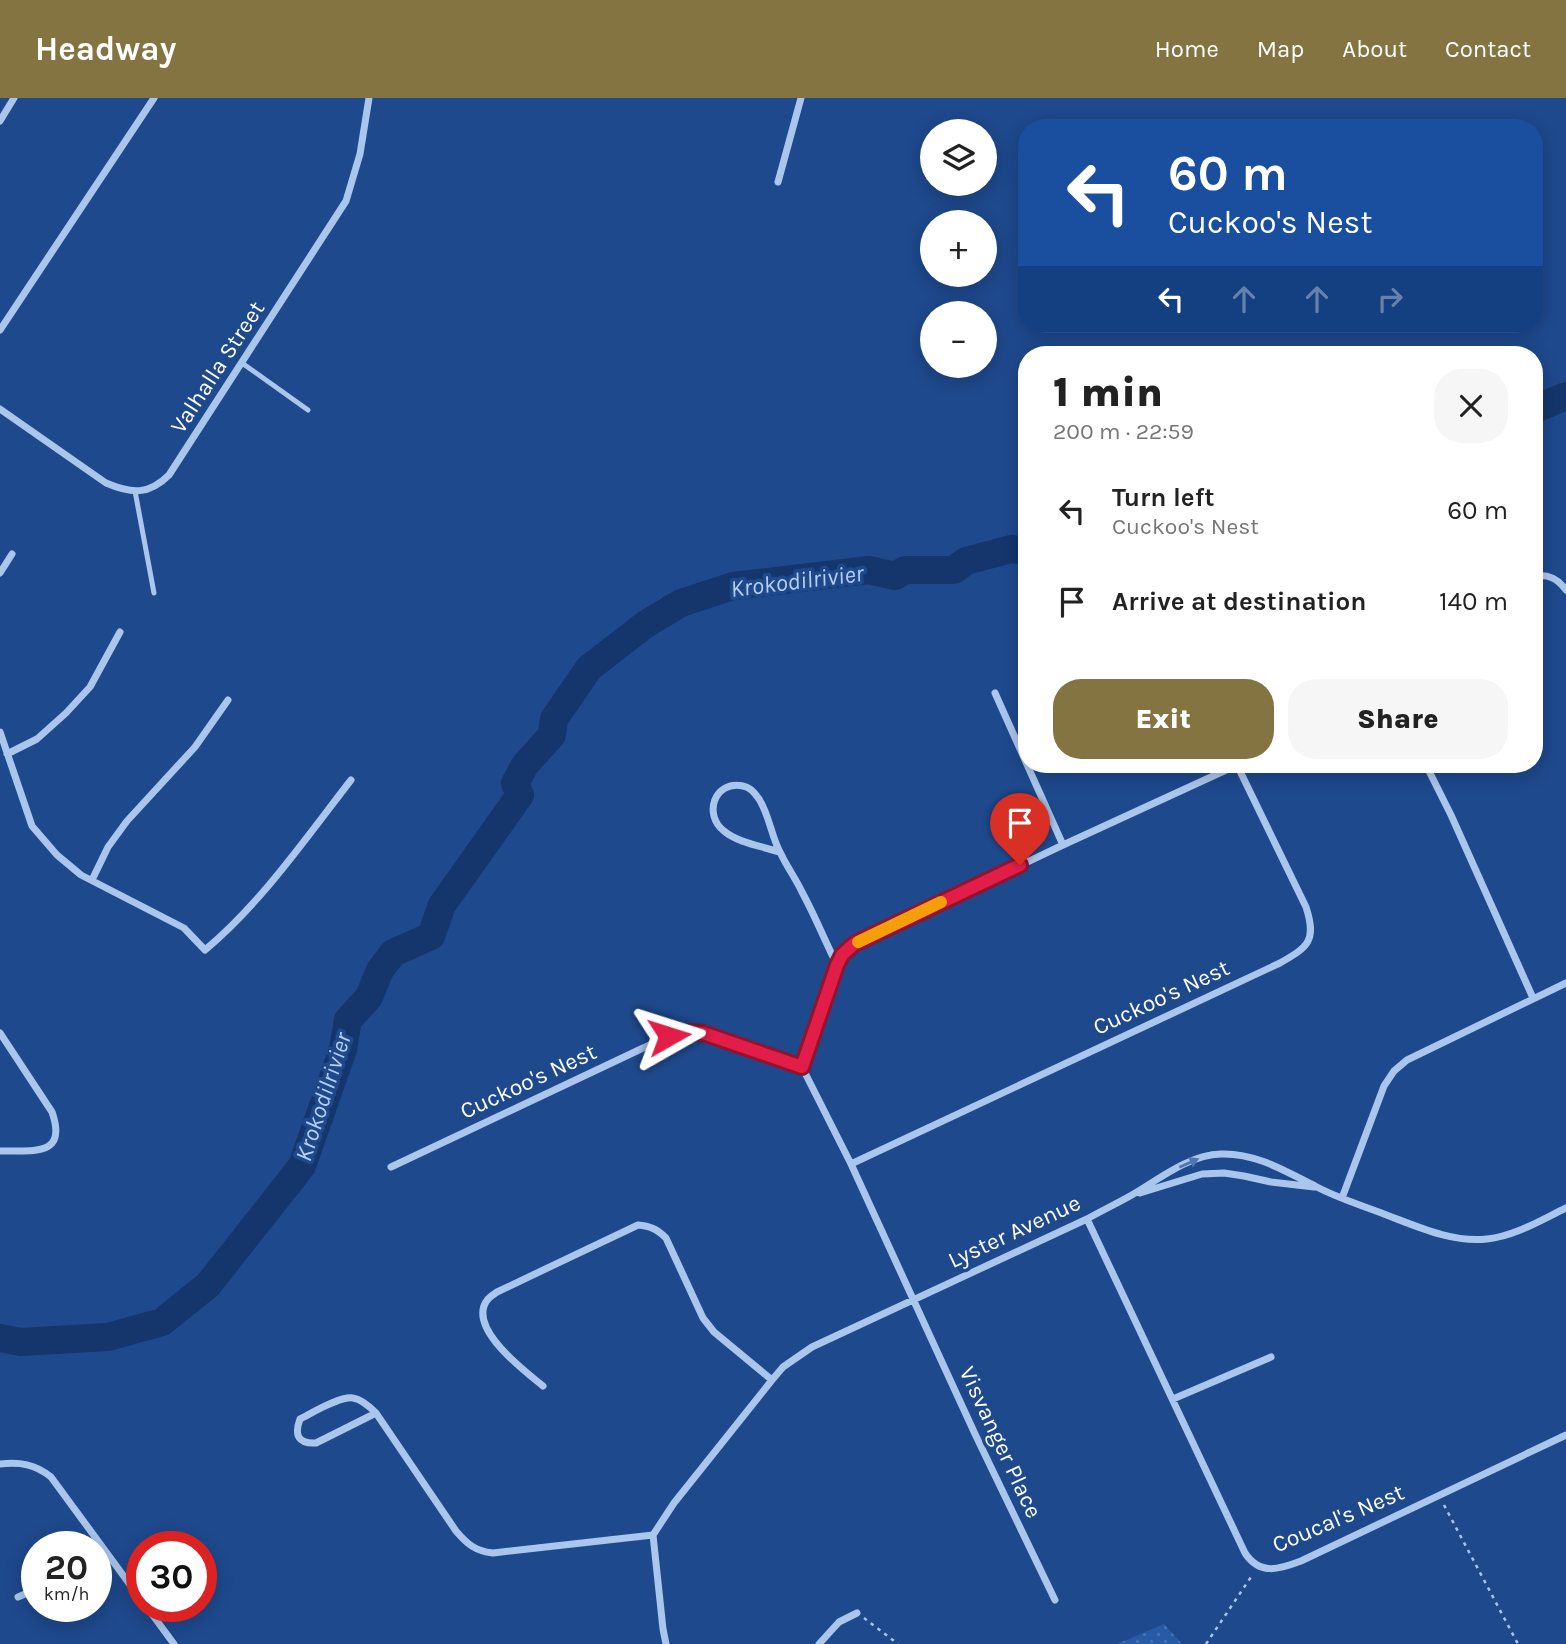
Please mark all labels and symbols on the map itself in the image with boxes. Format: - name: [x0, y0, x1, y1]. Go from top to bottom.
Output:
- street label: Valhalla Street: [165, 296, 270, 438]
- water label: Krokodilrivier: [729, 559, 866, 603]
- pin: [990, 793, 1050, 865]
- street label: Cuckoo's Nest: [1089, 954, 1234, 1041]
- position arrow: [632, 999, 706, 1073]
- water label: Krokodilrivier: [289, 1028, 357, 1165]
- street label: Cuckoo's Nest: [456, 1038, 601, 1125]
- one-way arrow: [1179, 1157, 1199, 1169]
- street label: Lyster Avenue: [944, 1189, 1085, 1274]
- street label: Visvanger Place: [954, 1362, 1047, 1522]
- street label: Coucal's Nest: [1268, 1478, 1408, 1558]
- speed limit sign: 30: [126, 1531, 217, 1622]

